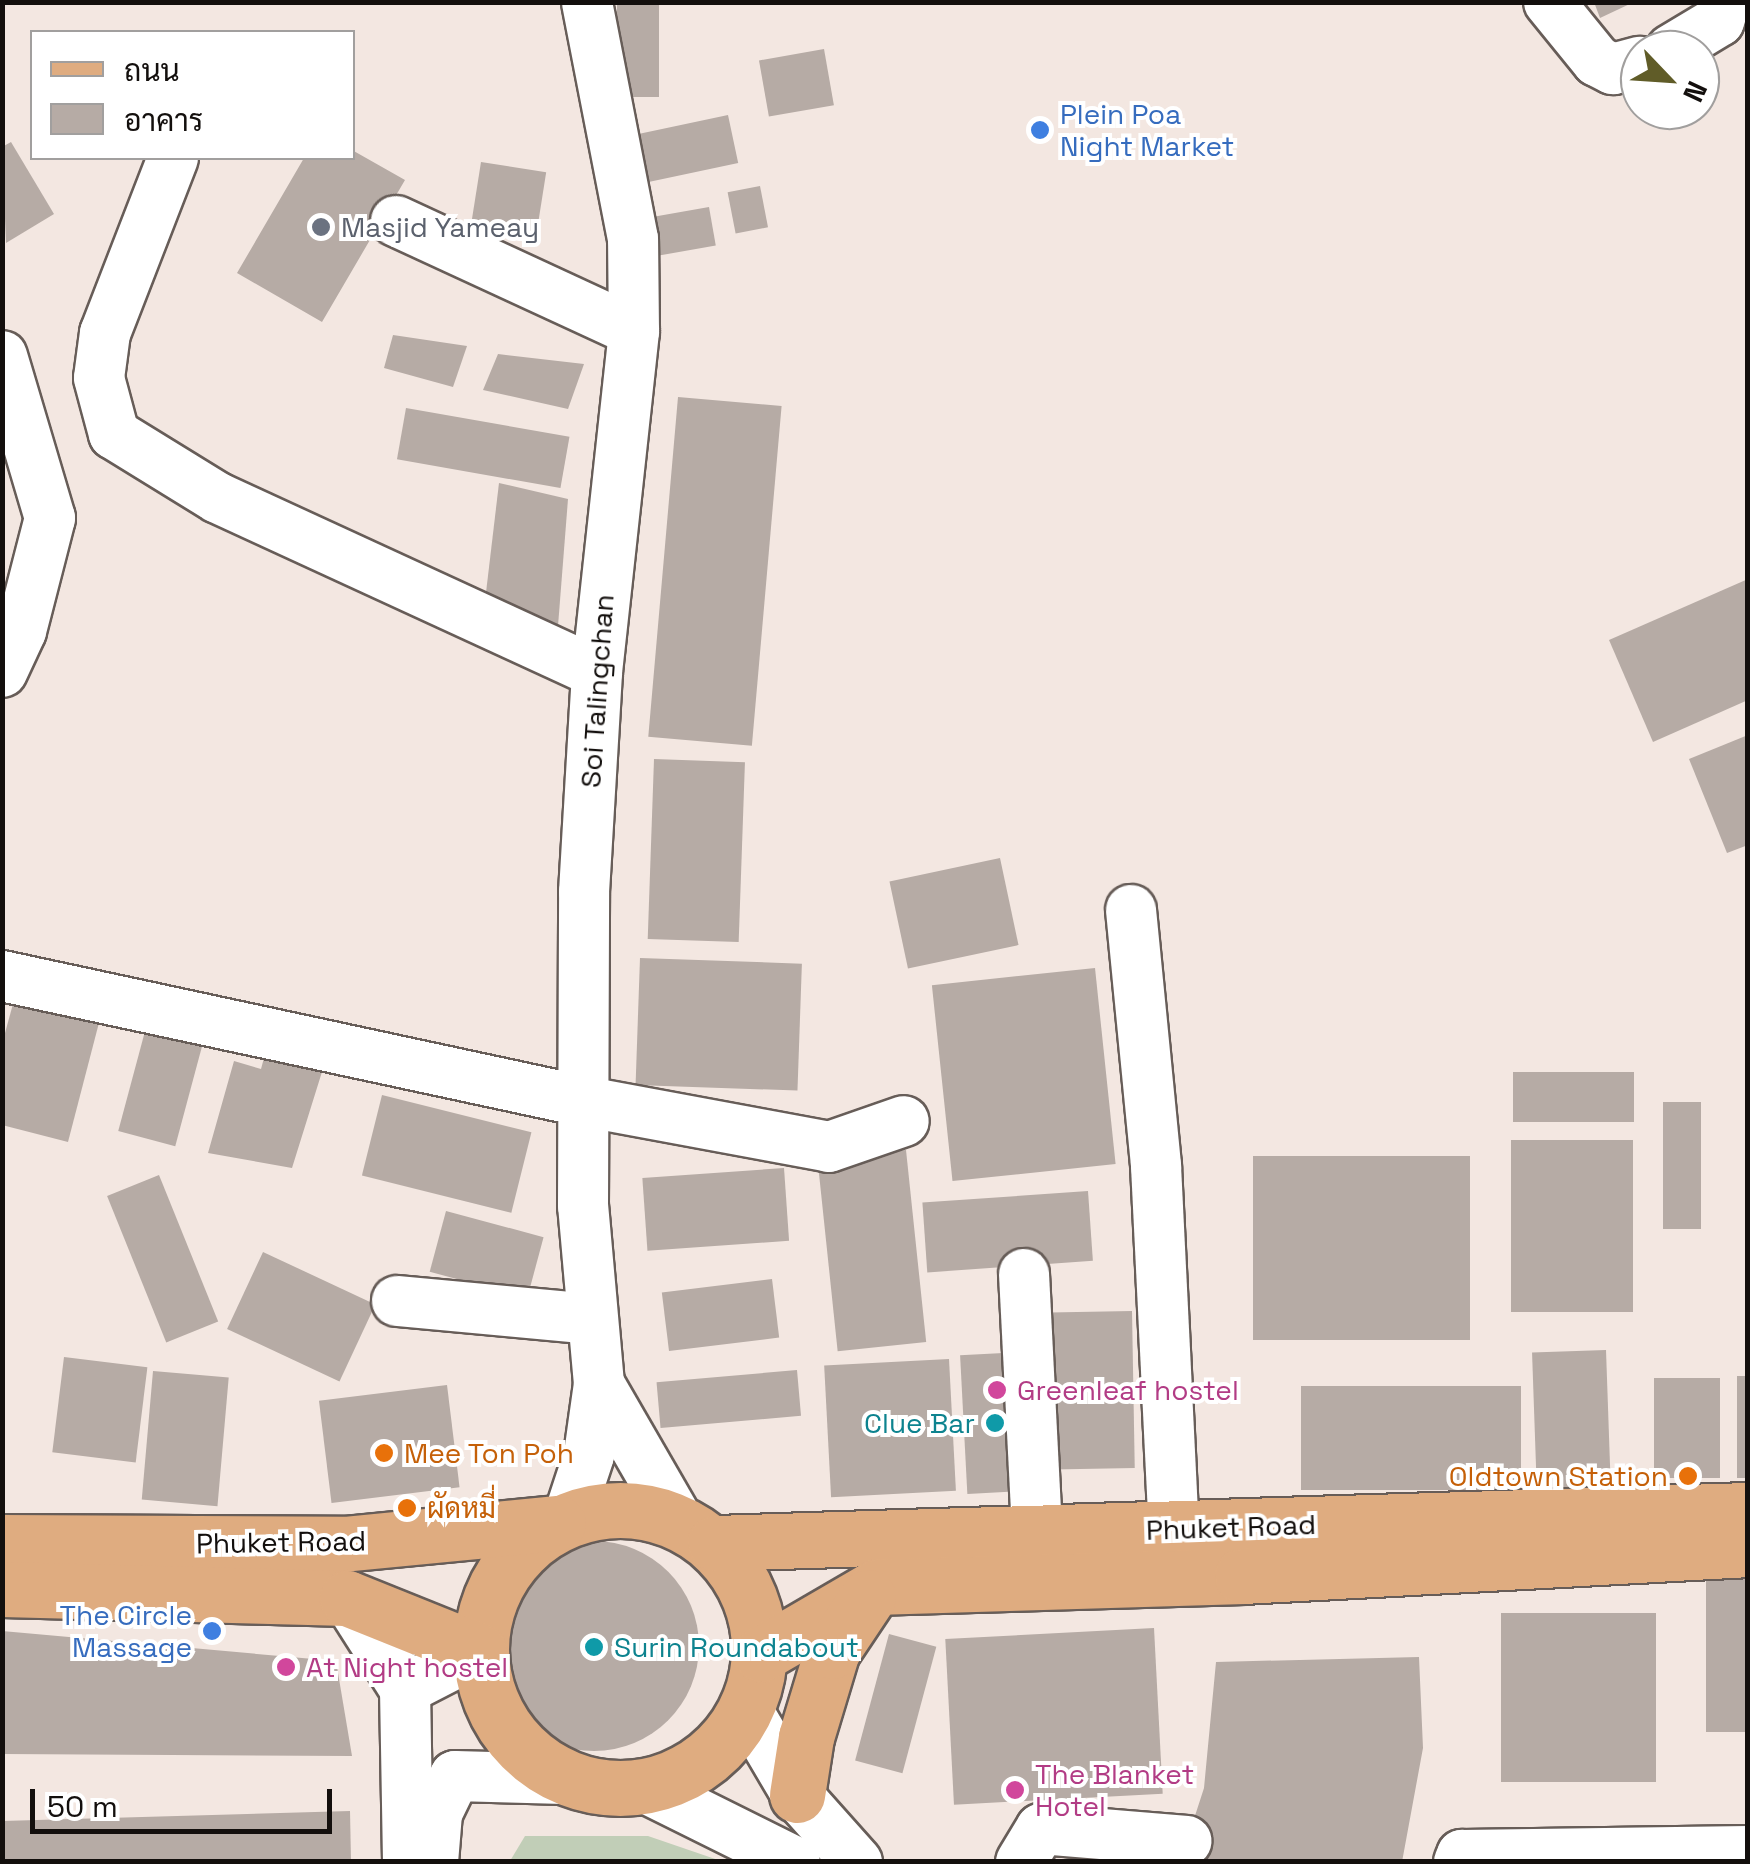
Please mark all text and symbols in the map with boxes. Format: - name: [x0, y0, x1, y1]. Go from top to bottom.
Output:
- legend: [30, 30, 355, 160]
- north arrow: [1620, 30, 1720, 130]
- text: ถนน: [124, 51, 180, 90]
- text: N: [1675, 76, 1716, 108]
- place label: Plein Poa Night Market: [1060, 97, 1234, 163]
- text: อาคาร: [124, 101, 203, 140]
- marker: Plein Poa Night Market: [1029, 119, 1051, 141]
- place label: Masjid Yameay: [341, 210, 539, 244]
- marker: Masjid Yameay: [310, 216, 332, 238]
- street label: Soi Talingchan: [573, 593, 621, 789]
- place label: Greenleaf hostel: [1017, 1373, 1239, 1407]
- marker: Greenleaf hostel: [986, 1379, 1008, 1401]
- place label: Clue Bar: [864, 1406, 975, 1440]
- marker: Clue Bar: [984, 1412, 1006, 1434]
- place label: Mee Ton Poh: [404, 1436, 575, 1470]
- marker: Mee Ton Poh: [373, 1442, 395, 1464]
- place label: Oldtown Station: [1449, 1459, 1668, 1493]
- marker: Oldtown Station: [1677, 1465, 1699, 1487]
- place label: ผัดหมี่: [427, 1491, 496, 1525]
- marker: ผัดหมี่: [396, 1497, 418, 1519]
- street label: Phuket Road: [1145, 1507, 1317, 1547]
- street label: Phuket Road: [196, 1524, 366, 1560]
- place label: The Circle Massage: [60, 1598, 192, 1664]
- marker: The Circle Massage: [201, 1620, 223, 1642]
- place label: Surin Roundabout: [614, 1630, 859, 1664]
- marker: Surin Roundabout: [583, 1636, 605, 1658]
- place label: At Night hostel: [306, 1650, 508, 1684]
- marker: At Night hostel: [275, 1656, 297, 1678]
- place label: The Blanket Hotel: [1035, 1757, 1194, 1823]
- scale bar: [35, 1769, 338, 1831]
- marker: The Blanket Hotel: [1004, 1779, 1026, 1801]
- text: 50 m: [47, 1787, 118, 1826]

